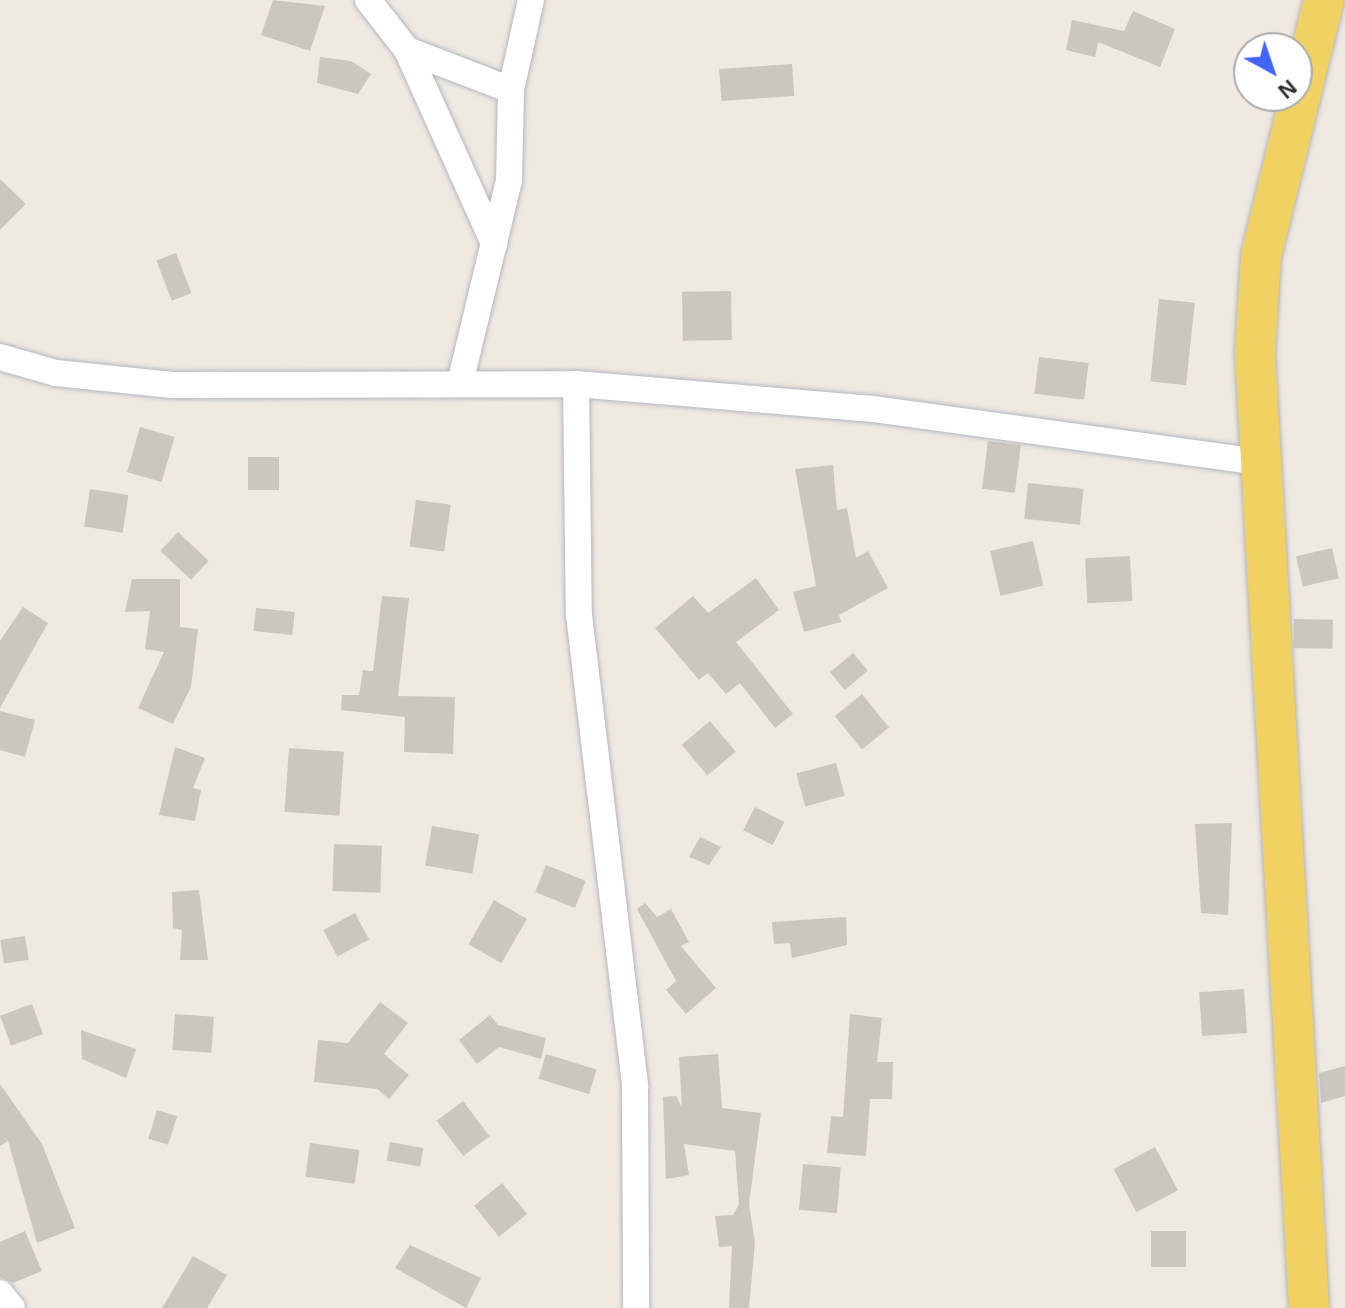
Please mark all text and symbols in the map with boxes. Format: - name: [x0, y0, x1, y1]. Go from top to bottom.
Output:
- north arrow: [1233, 32, 1313, 112]
- text: N: [1273, 75, 1302, 104]

